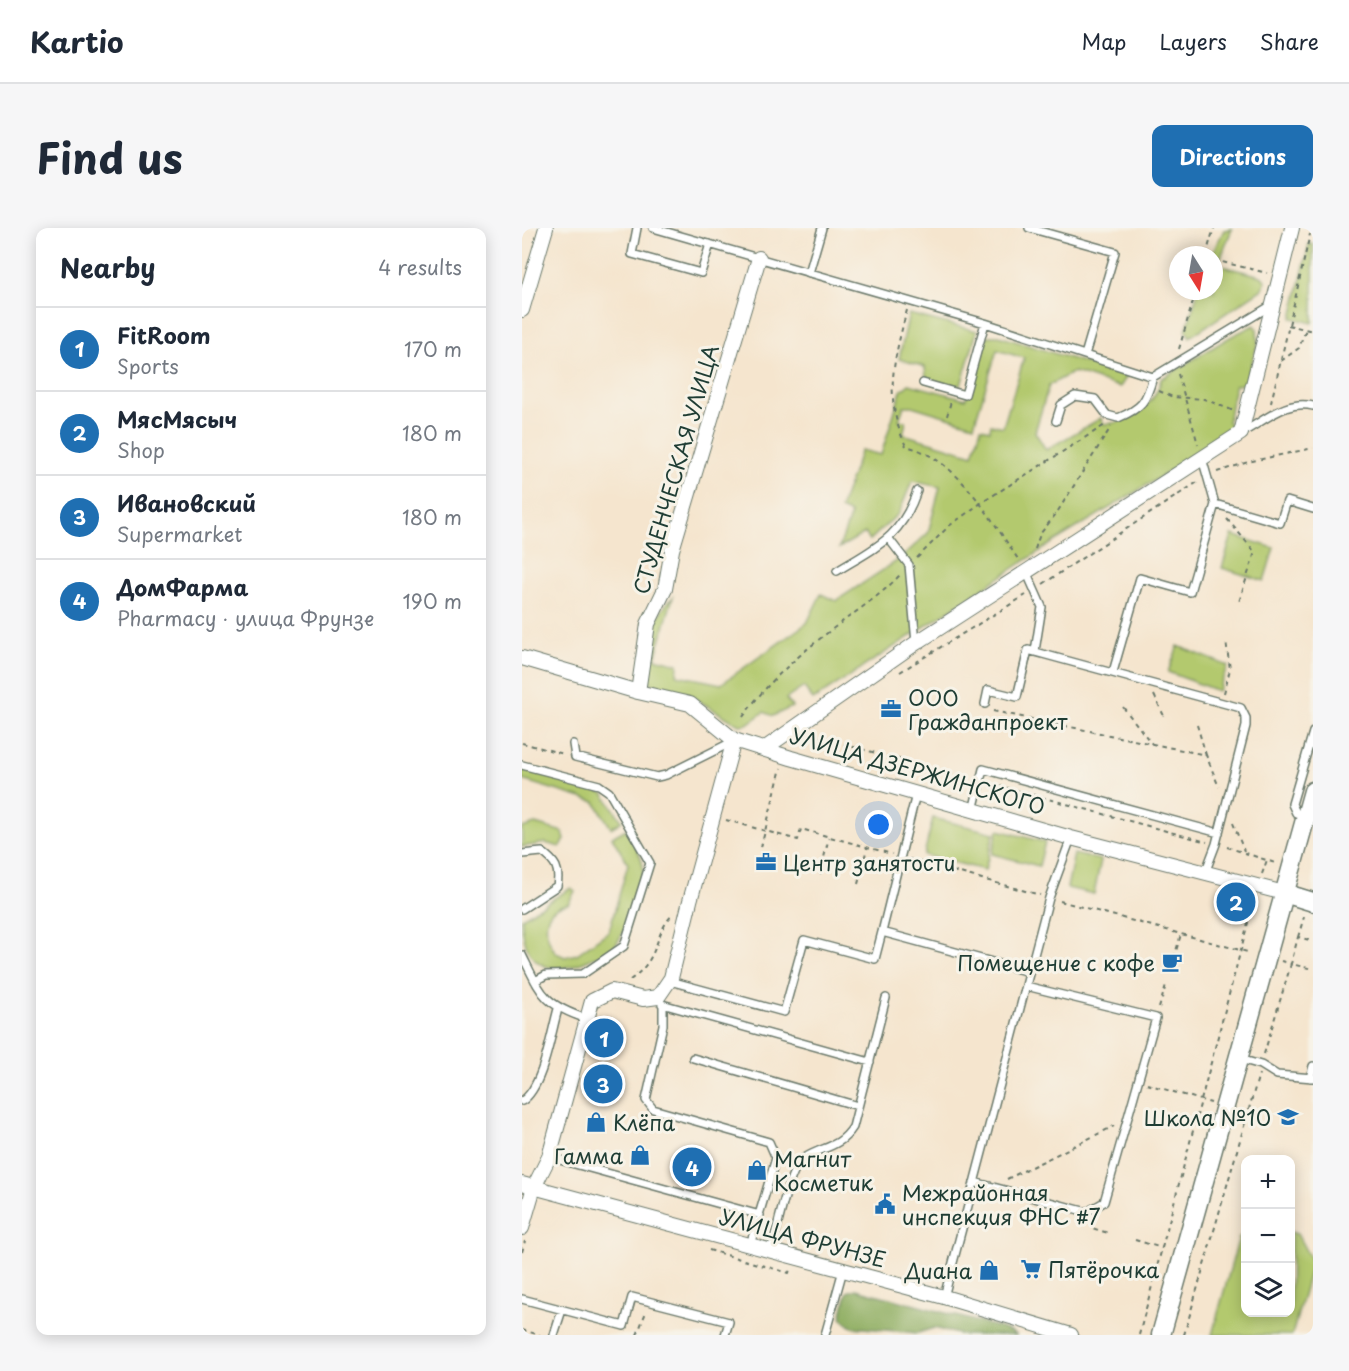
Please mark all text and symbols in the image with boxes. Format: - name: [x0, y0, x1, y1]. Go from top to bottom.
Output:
- text: Kartio: [30, 20, 124, 63]
- text: Map: [1082, 25, 1126, 57]
- text: Layers: [1159, 25, 1227, 57]
- text: Share: [1260, 25, 1319, 57]
- text: Find us: [36, 125, 183, 188]
- button: Directions: [1152, 125, 1313, 187]
- north arrow: [1169, 246, 1223, 300]
- text: Nearby: [60, 248, 155, 287]
- text: 4 results: [378, 252, 462, 282]
- text: FitRoom: [117, 318, 210, 351]
- text: 1: [75, 334, 84, 364]
- text: 170 m: [404, 334, 462, 364]
- street label: СТУДЕНЧЕСКАЯ УЛИЦА: [624, 340, 726, 598]
- text: Sports: [117, 351, 179, 381]
- text: МясМясыч: [117, 402, 237, 435]
- text: 2: [72, 418, 87, 448]
- text: 180 m: [402, 418, 462, 448]
- text: Shop: [117, 435, 165, 465]
- text: Ивановский: [117, 486, 256, 519]
- text: 3: [73, 502, 86, 532]
- text: 180 m: [402, 502, 462, 532]
- text: Supermarket: [117, 519, 243, 549]
- text: ДомФарма: [117, 570, 248, 603]
- text: 4: [73, 586, 86, 616]
- text: 190 m: [403, 586, 462, 616]
- text: Pharmacy · улица Фрунзе: [117, 603, 374, 633]
- place label: ООО Гражданпроект: [908, 681, 1068, 737]
- office icon: ООО Гражданпроект: [879, 697, 903, 721]
- street label: УЛИЦА ДЗЕРЖИНСКОГО: [787, 718, 1049, 822]
- your location: [864, 810, 893, 839]
- place label: Центр занятости: [783, 846, 955, 878]
- office icon: Центр занятости: [754, 850, 778, 874]
- pin: 2: [1216, 880, 1256, 924]
- place label: Помещение с кофе: [957, 946, 1155, 978]
- cafe icon: Помещение с кофе: [1160, 950, 1184, 974]
- pin: 1: [584, 1016, 623, 1060]
- pin: 3: [584, 1062, 622, 1106]
- place label: Школа №10: [1144, 1101, 1271, 1133]
- school or university icon: Школа №10: [1276, 1105, 1300, 1129]
- place label: Клёпа: [613, 1106, 675, 1138]
- shop icon: Клёпа: [584, 1110, 608, 1134]
- place label: Гамма: [554, 1139, 624, 1171]
- place label: Магнит Косметик: [774, 1142, 874, 1198]
- shop icon: Гамма: [628, 1143, 652, 1167]
- pin: 4: [672, 1144, 712, 1190]
- map controls: [1241, 1155, 1295, 1317]
- button: +: [1241, 1155, 1295, 1209]
- shop icon: Магнит Косметик: [745, 1158, 769, 1182]
- place label: Межрайонная инспекция ФНС #7: [902, 1176, 1100, 1232]
- public building icon: Межрайонная инспекция ФНС #7: [873, 1192, 897, 1216]
- street label: УЛИЦА ФРУНЗЕ: [716, 1199, 890, 1275]
- button: −: [1241, 1209, 1295, 1263]
- place label: Пятёрочка: [1048, 1253, 1160, 1285]
- place label: Диана: [904, 1254, 973, 1286]
- supermarket icon: Пятёрочка: [1019, 1257, 1043, 1281]
- shop icon: Диана: [977, 1258, 1001, 1282]
- button: layers: [1241, 1263, 1295, 1317]

